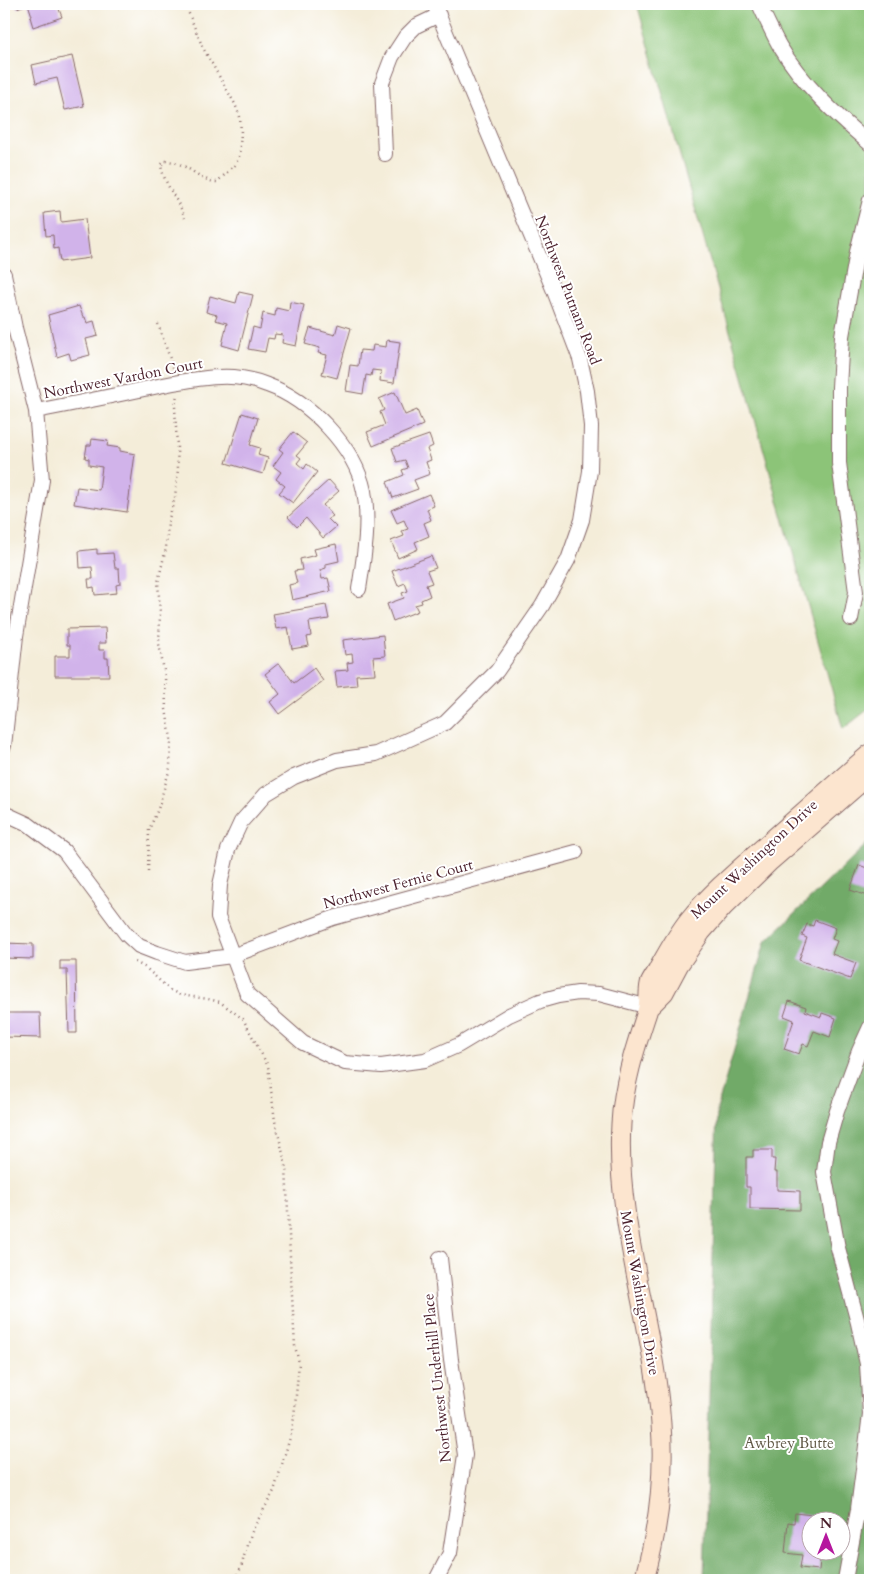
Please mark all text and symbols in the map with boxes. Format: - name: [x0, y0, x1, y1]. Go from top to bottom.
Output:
- street label: Northwest Putnam Road: [530, 212, 606, 368]
- street label: Northwest Vardon Court: [42, 353, 204, 403]
- street label: Mount Washington Drive: [686, 795, 822, 923]
- street label: Northwest Fernie Court: [321, 854, 475, 914]
- street label: Mount Washington Drive: [616, 1209, 664, 1377]
- street label: Northwest Underhill Place: [418, 1292, 456, 1464]
- park label: Awbrey Butte: [744, 1433, 834, 1453]
- north arrow: [802, 1512, 852, 1562]
- text: N: [820, 1514, 832, 1533]

